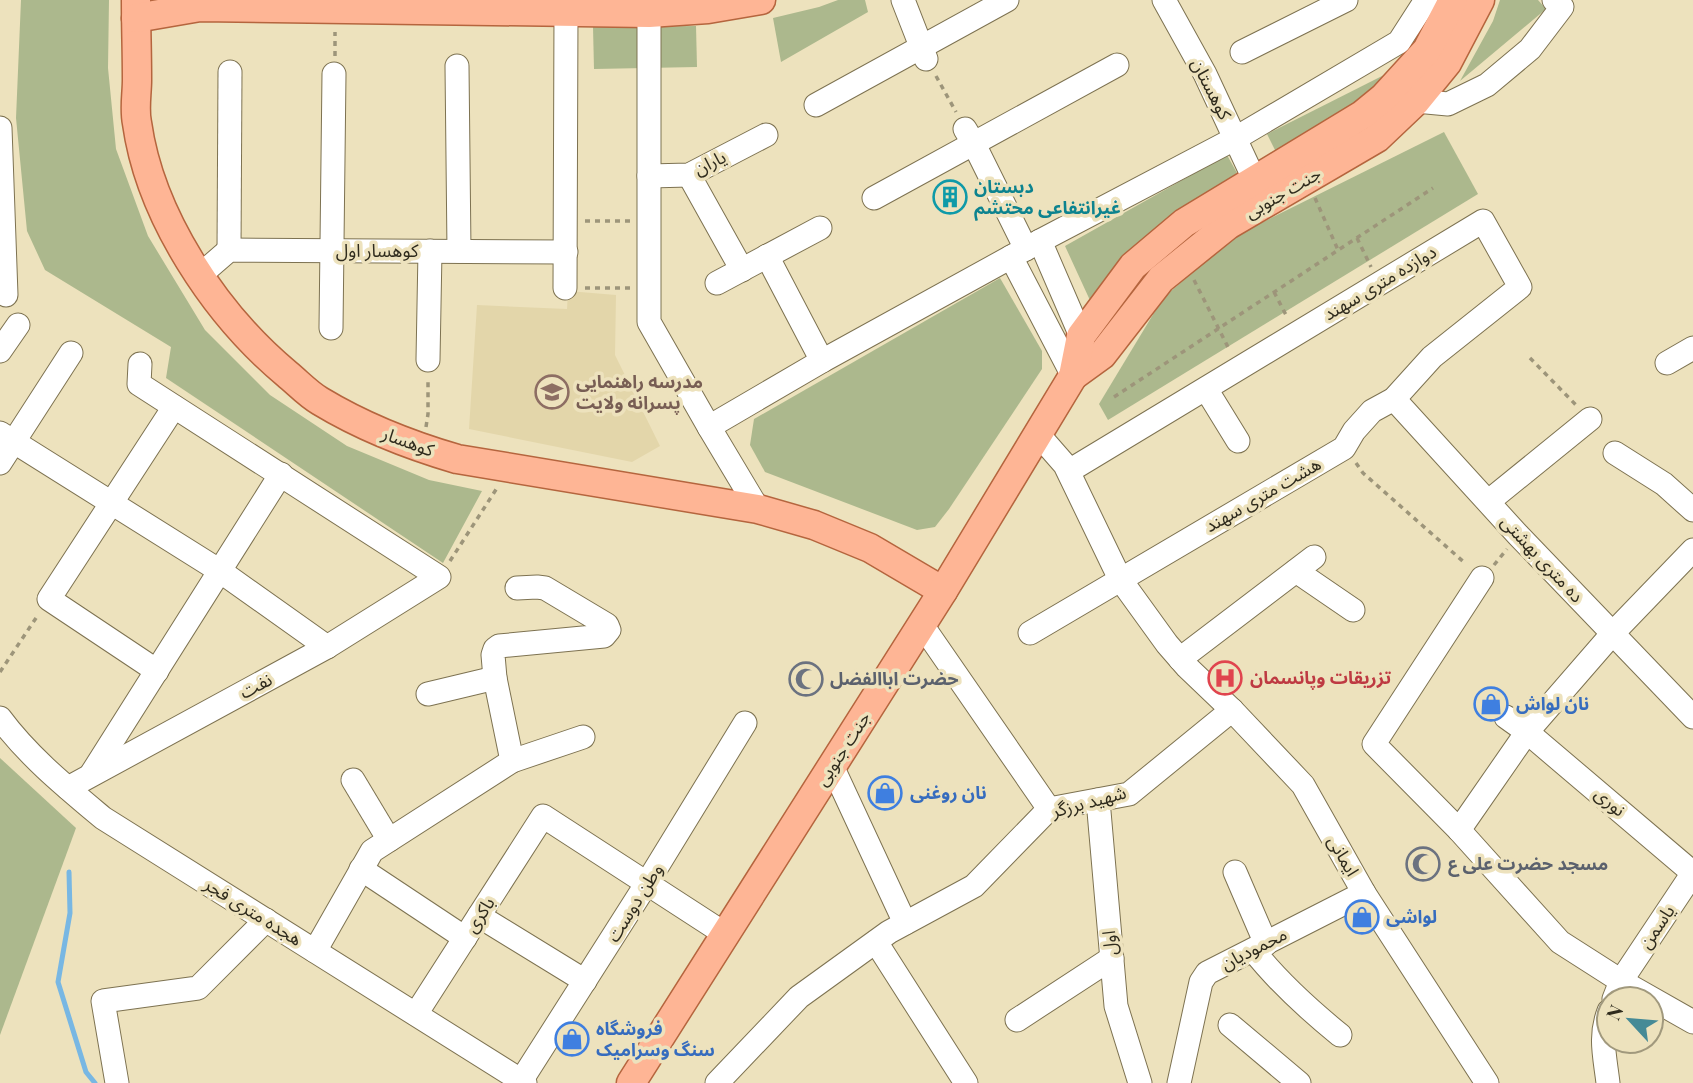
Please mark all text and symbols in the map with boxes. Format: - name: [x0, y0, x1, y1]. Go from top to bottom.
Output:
- street label: کوهستان: [1186, 54, 1238, 124]
- street label: یاران: [689, 144, 730, 180]
- street label: جنت جنوبی: [1240, 161, 1325, 224]
- place label: دبستان غیرانتفاعی محتشم: [974, 174, 1121, 221]
- building icon: دبستان غیرانتفاعی محتشم: [931, 178, 969, 216]
- street label: کوهسار اول: [336, 238, 419, 262]
- street label: دوازده متری سهند: [1319, 239, 1440, 325]
- place label: مدرسه راهنمایی پسرانه ولایت: [576, 369, 703, 415]
- school or university icon: مدرسه راهنمایی پسرانه ولایت: [533, 373, 571, 411]
- street label: کوهسار: [378, 420, 438, 462]
- street label: هشت متری سهند: [1200, 451, 1325, 537]
- street label: ده متری بهشتی: [1496, 510, 1589, 607]
- hospital icon: تزریقات وپانسمان: [1206, 659, 1244, 697]
- mosque icon: حضرت اباالفضل: [787, 660, 825, 698]
- place label: تزریقات وپانسمان: [1250, 665, 1392, 690]
- place label: حضرت اباالفضل: [830, 666, 959, 690]
- street label: نفت: [235, 667, 276, 704]
- shop icon: نان لواش: [1472, 685, 1510, 723]
- place label: نان لواش: [1516, 691, 1589, 715]
- street label: جنت جنوبی: [809, 707, 875, 790]
- shop icon: نان روغنی: [866, 774, 904, 812]
- place label: نان روغنی: [910, 780, 987, 804]
- street label: شهید برزگر: [1048, 780, 1129, 823]
- street label: نوری: [1590, 781, 1631, 821]
- street label: ایمانی: [1323, 831, 1365, 880]
- mosque icon: مسجد حضرت علی ع: [1404, 845, 1442, 883]
- place label: مسجد حضرت علی ع: [1448, 851, 1608, 877]
- street label: وطن دوست: [601, 859, 668, 946]
- street label: هجده متری فجر: [199, 871, 307, 951]
- street label: باکری: [459, 892, 500, 937]
- shop icon: لواشی: [1343, 898, 1381, 936]
- street label: یاسمن: [1633, 900, 1680, 953]
- place label: لواشی: [1386, 904, 1437, 928]
- street label: محمودیان: [1216, 921, 1291, 975]
- street label: اول: [1096, 930, 1122, 957]
- north arrow: [1595, 985, 1665, 1055]
- text: N: [1599, 1000, 1629, 1024]
- place label: فروشگاه سنگ وسرامیک: [596, 1016, 715, 1061]
- shop icon: فروشگاه سنگ وسرامیک: [553, 1020, 591, 1058]

